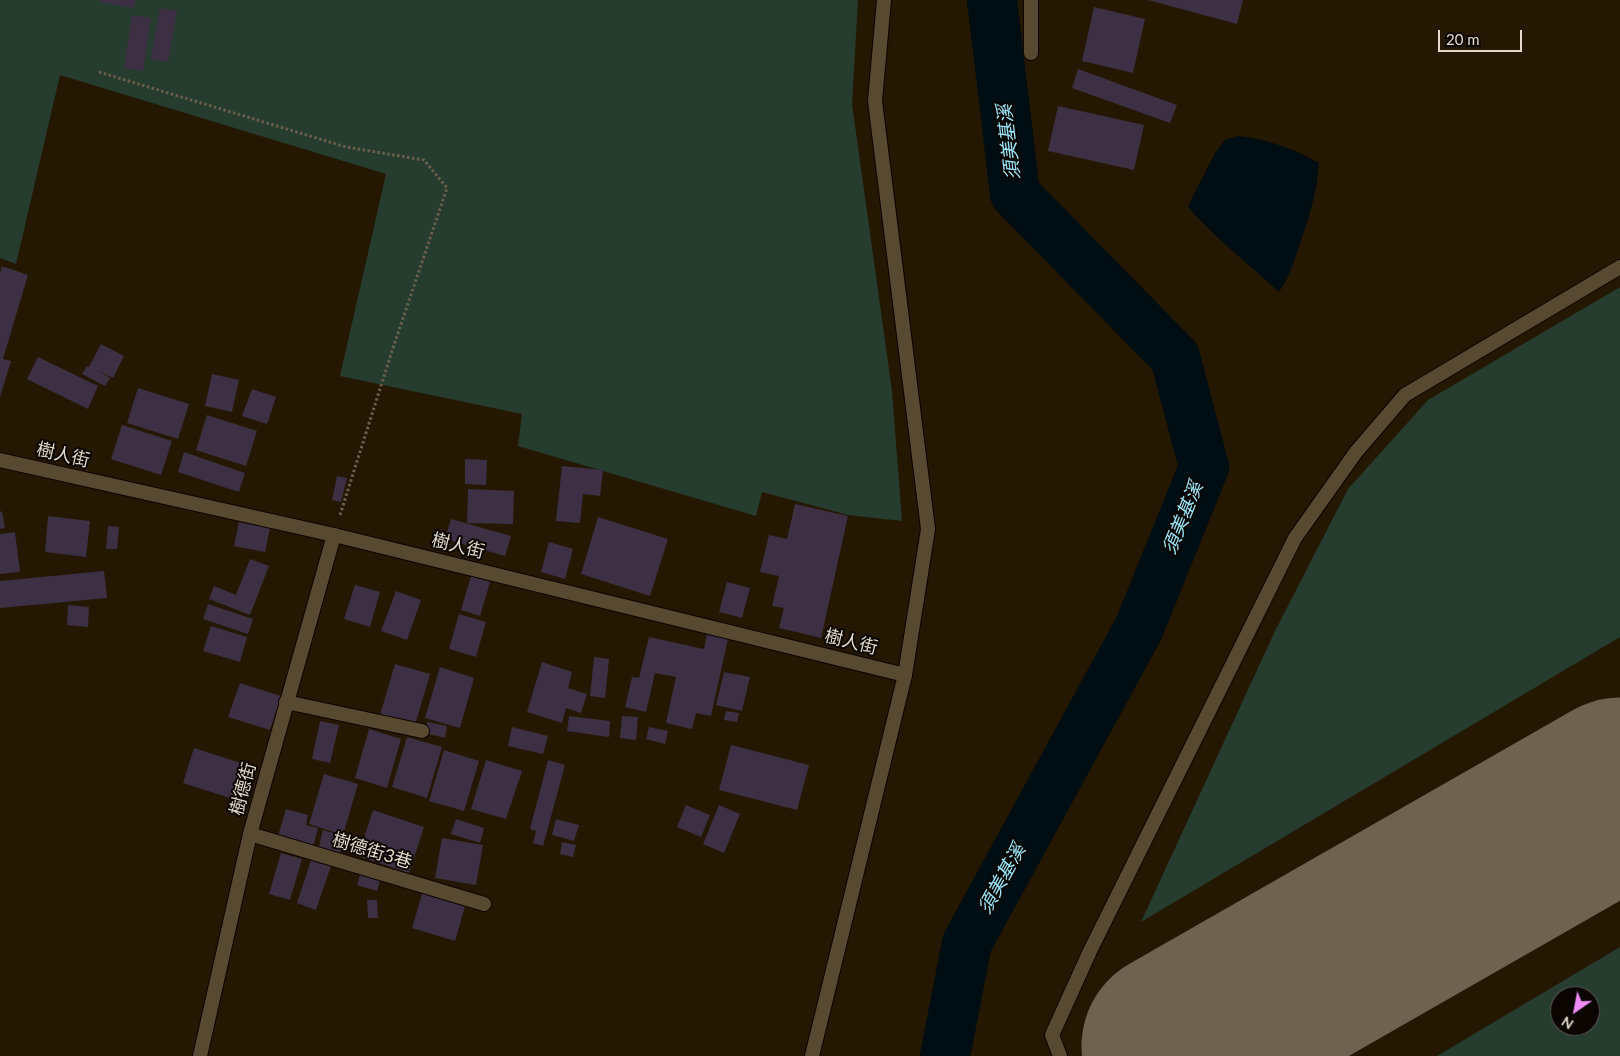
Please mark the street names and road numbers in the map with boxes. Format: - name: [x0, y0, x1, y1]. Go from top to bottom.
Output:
- street label: 樹人街: [34, 438, 92, 472]
- street label: 樹人街: [429, 529, 487, 563]
- street label: 樹人街: [822, 625, 880, 659]
- street label: 樹德街: [226, 760, 260, 818]
- street label: 樹德街3巷: [329, 829, 415, 873]

